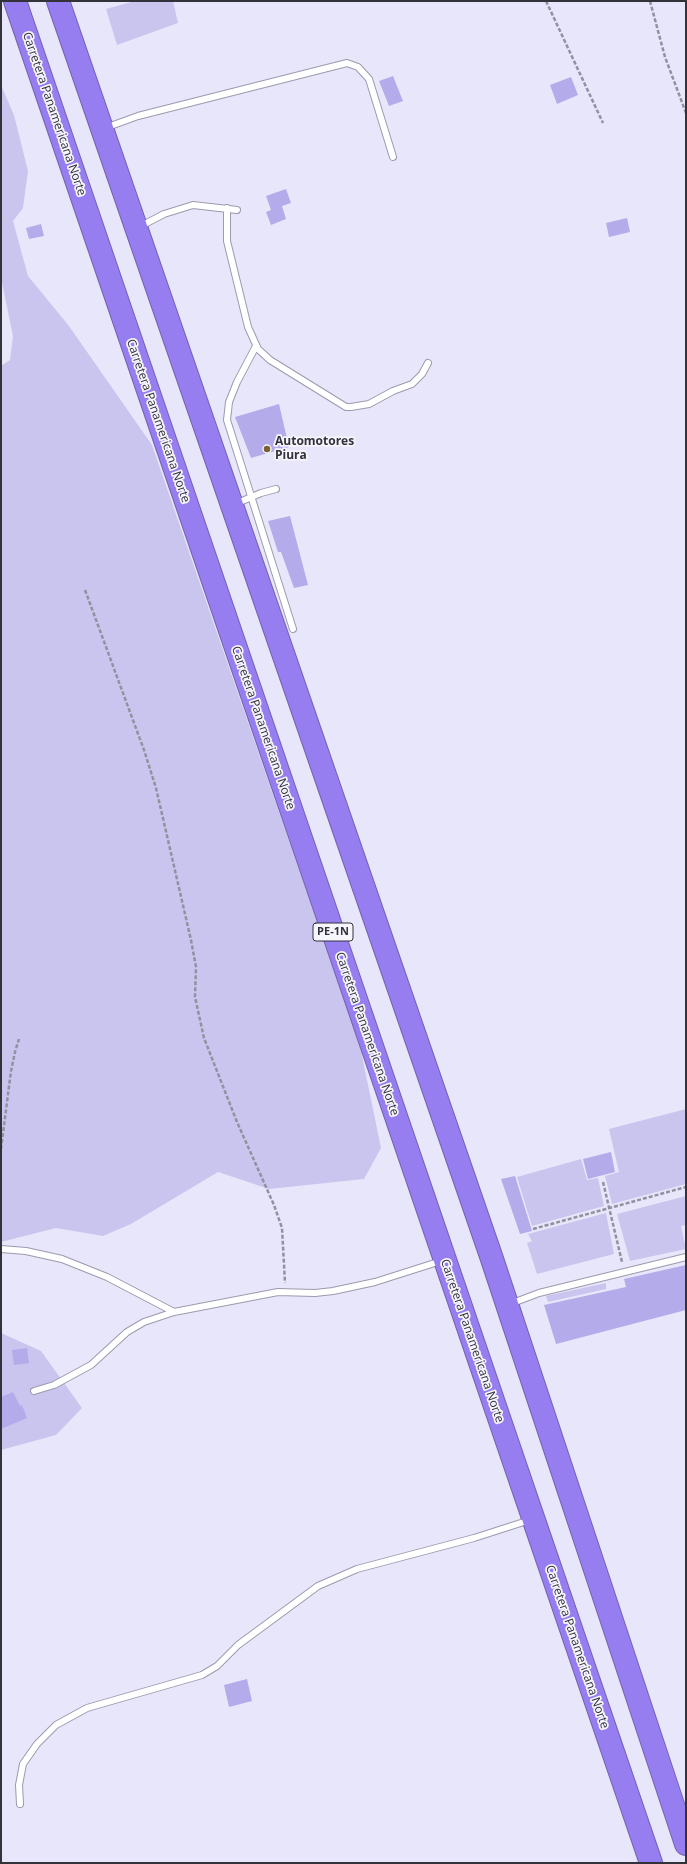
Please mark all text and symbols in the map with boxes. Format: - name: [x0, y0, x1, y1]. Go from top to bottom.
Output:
- street label: Carretera Panamericana Norte: [19, 30, 89, 198]
- street label: Carretera Panamericana Norte: [123, 337, 193, 505]
- place label: Automotores Piura: [275, 435, 354, 463]
- marker: Automotores Piura: [262, 444, 272, 454]
- street label: Carretera Panamericana Norte: [228, 644, 298, 812]
- road number: PE-1N: [313, 923, 353, 941]
- street label: Carretera Panamericana Norte: [332, 950, 402, 1118]
- street label: Carretera Panamericana Norte: [437, 1257, 507, 1425]
- street label: Carretera Panamericana Norte: [542, 1563, 612, 1731]

